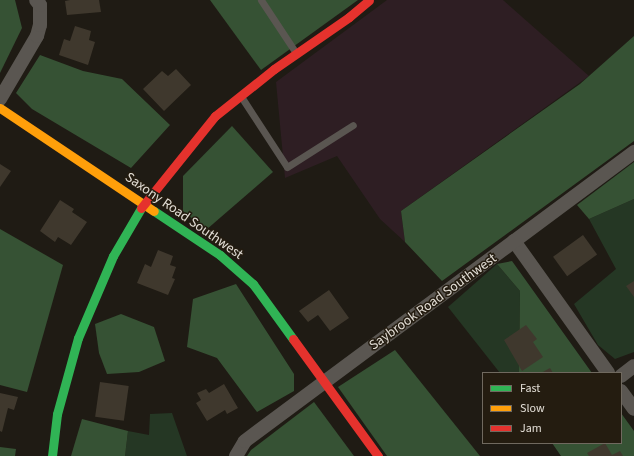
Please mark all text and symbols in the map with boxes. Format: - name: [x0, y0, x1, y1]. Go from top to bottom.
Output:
- street label: Saxony Road Southwest: [122, 169, 246, 263]
- street label: Saybrook Road Southwest: [366, 250, 500, 354]
- legend: [482, 372, 622, 444]
- text: Fast: [520, 380, 540, 397]
- text: Slow: [520, 400, 545, 417]
- text: Jam: [520, 420, 542, 437]

